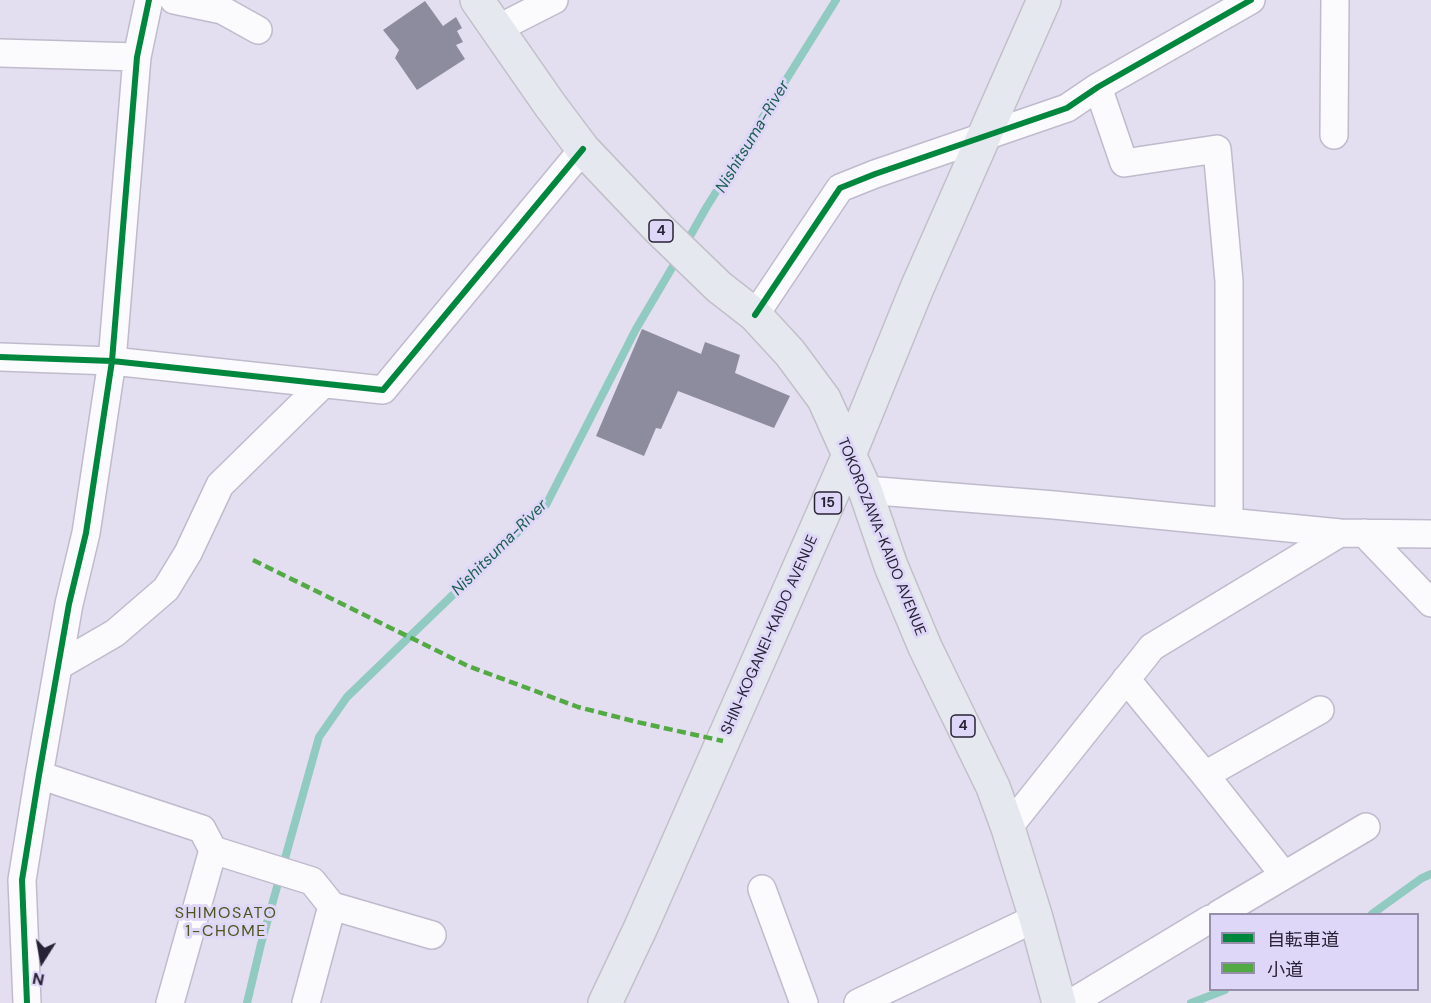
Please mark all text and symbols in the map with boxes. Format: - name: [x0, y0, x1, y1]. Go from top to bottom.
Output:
- water label: Nishitsuma-River: [712, 77, 794, 197]
- road number: 4: [649, 220, 673, 242]
- street label: TOKOROZAWA-KAIDO AVENUE: [833, 435, 929, 639]
- road number: 15: [814, 492, 842, 514]
- water label: Nishitsuma-River: [448, 496, 552, 600]
- street label: SHIN-KOGANEI-KAIDO AVENUE: [718, 533, 822, 737]
- road number: 4: [951, 715, 975, 737]
- district label: SHIMOSATO 1-CHOME: [175, 904, 277, 942]
- legend: [1209, 913, 1419, 991]
- text: 自転車道: [1267, 928, 1339, 952]
- north arrow: [12, 931, 72, 991]
- text: 小道: [1267, 958, 1303, 982]
- text: N: [31, 968, 46, 991]

